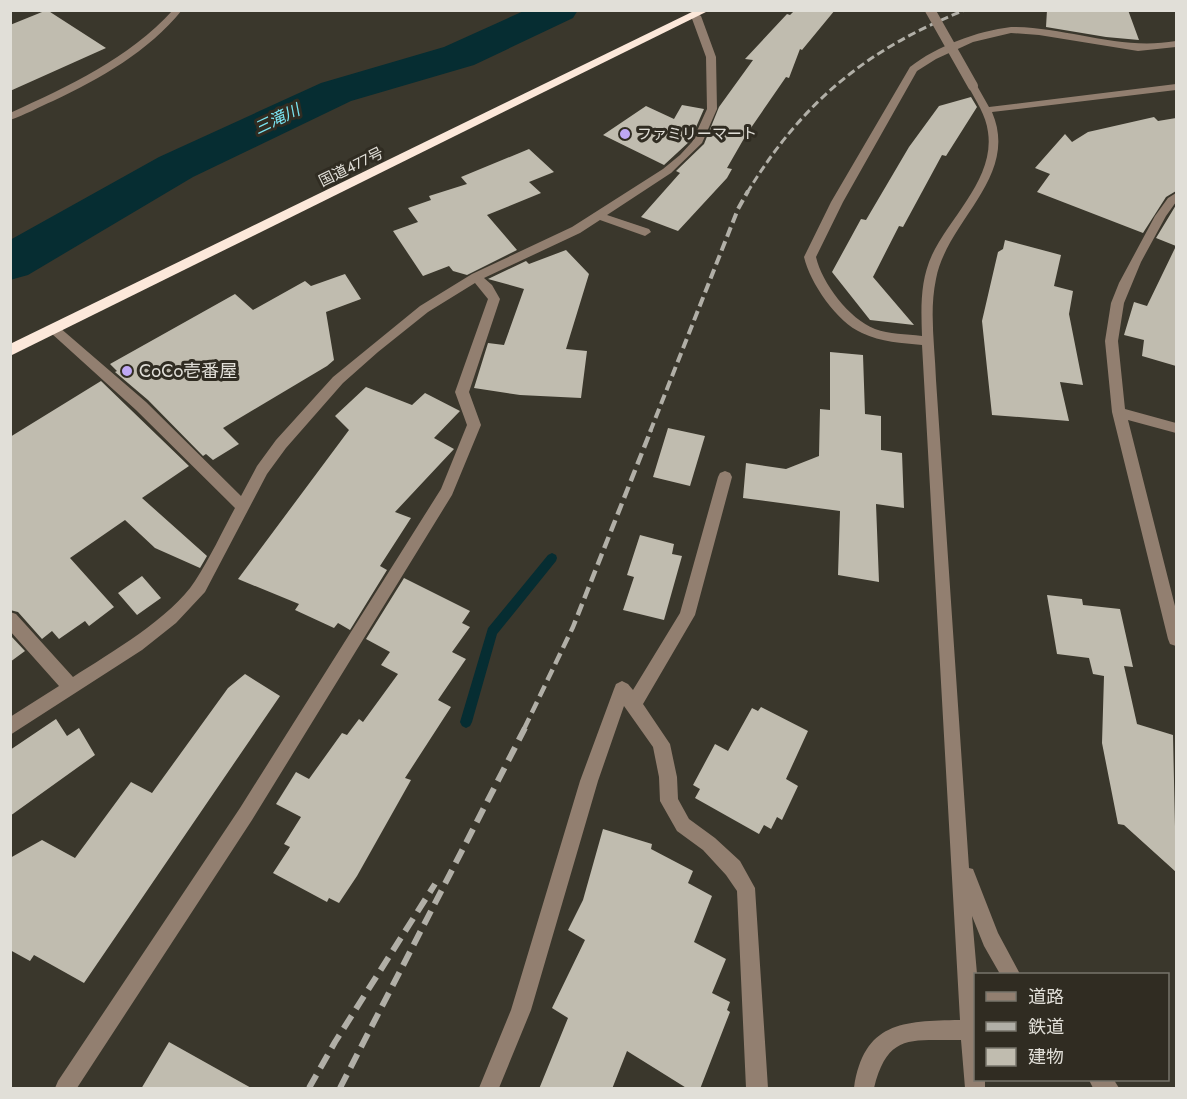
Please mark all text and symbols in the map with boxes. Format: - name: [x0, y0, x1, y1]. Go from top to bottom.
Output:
- water label: 三滝川: [250, 98, 305, 140]
- place label: ファミリーマート: [637, 123, 757, 145]
- marker: ファミリーマート: [618, 127, 632, 141]
- street label: 国道477号: [315, 142, 387, 192]
- place label: CoCo壱番屋: [139, 358, 237, 384]
- marker: CoCo壱番屋: [120, 364, 134, 378]
- legend: [974, 973, 1169, 1081]
- text: 道路: [1028, 984, 1064, 1010]
- text: 鉄道: [1028, 1014, 1064, 1040]
- text: 建物: [1028, 1044, 1064, 1070]

